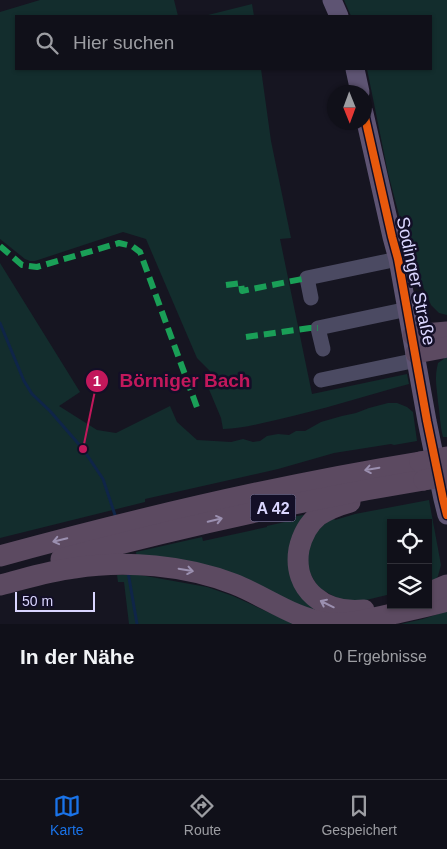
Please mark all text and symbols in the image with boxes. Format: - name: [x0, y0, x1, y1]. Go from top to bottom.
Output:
- search box: [15, 15, 432, 70]
- icon: search: [33, 29, 61, 57]
- text: Hier suchen: [73, 32, 174, 53]
- north arrow: [327, 85, 372, 130]
- street label: Sodinger Straße: [393, 215, 439, 347]
- callout: Börniger Bach: [85, 364, 261, 398]
- text: Börniger Bach: [120, 370, 250, 391]
- text: 1: [93, 372, 101, 389]
- one-way arrow: [365, 465, 381, 475]
- road number: A 42: [250, 494, 296, 522]
- one-way arrow: [207, 515, 223, 524]
- map controls: [387, 519, 432, 609]
- button: locate: [387, 519, 432, 564]
- one-way arrow: [53, 535, 69, 545]
- button: layers: [387, 564, 432, 609]
- one-way arrow: [178, 566, 194, 576]
- scale bar: [15, 589, 95, 612]
- text: 50 m: [22, 593, 53, 609]
- one-way arrow: [319, 599, 334, 609]
- text: In der Nähe: [20, 645, 134, 668]
- text: 0 Ergebnisse: [334, 648, 427, 665]
- tab: Karte: [50, 792, 84, 838]
- tab: Route: [184, 792, 221, 838]
- tab: Gespeichert: [321, 792, 397, 838]

